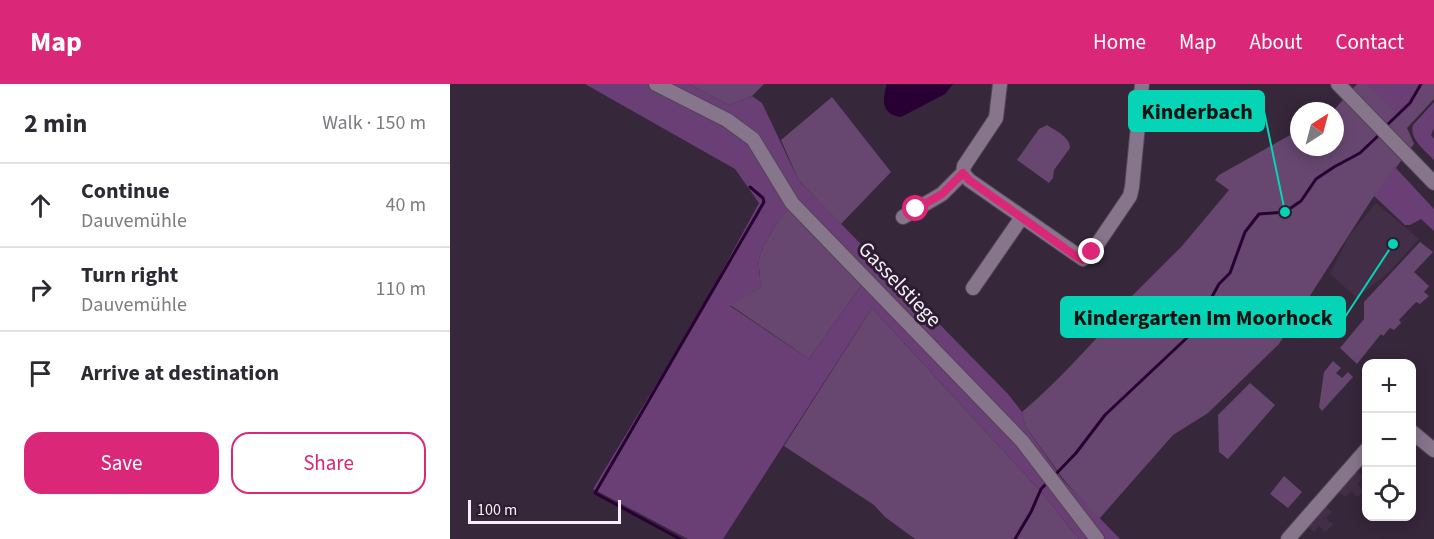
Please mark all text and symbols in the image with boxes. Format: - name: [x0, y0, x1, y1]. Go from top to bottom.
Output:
- text: Map: [30, 22, 82, 62]
- text: Home: [1093, 27, 1146, 57]
- text: Map: [1179, 27, 1217, 57]
- text: About: [1250, 27, 1302, 57]
- text: Contact: [1335, 27, 1404, 57]
- callout: Kinderbach: [1129, 91, 1264, 131]
- text: Kinderbach: [1141, 96, 1253, 128]
- north arrow: [1290, 102, 1344, 156]
- text: 2 min: [24, 105, 87, 142]
- text: Walk · 150 m: [322, 109, 426, 137]
- text: Continue: [81, 175, 170, 207]
- icon: ahead: [24, 189, 57, 222]
- text: 40 m: [386, 191, 426, 219]
- route start: [902, 195, 928, 221]
- text: Dauvemühle: [81, 207, 187, 235]
- street label: Gasselstiege: [852, 235, 948, 333]
- route end: [1078, 238, 1104, 264]
- text: Turn right: [81, 259, 178, 291]
- icon: right: [24, 273, 57, 306]
- text: 110 m: [376, 275, 426, 303]
- text: Dauvemühle: [81, 291, 187, 319]
- callout: Kindergarten Im Moorhock: [1061, 297, 1345, 337]
- text: Kindergarten Im Moorhock: [1073, 302, 1333, 334]
- icon: arrive: [24, 357, 57, 390]
- text: Arrive at destination: [81, 357, 279, 389]
- map controls: [1362, 359, 1416, 521]
- button: +: [1362, 359, 1416, 413]
- button: −: [1362, 413, 1416, 467]
- button: Save: [24, 432, 219, 494]
- button: Share: [231, 432, 426, 494]
- button: locate: [1362, 467, 1416, 521]
- scale bar: [468, 497, 621, 524]
- text: 100 m: [477, 499, 517, 521]

